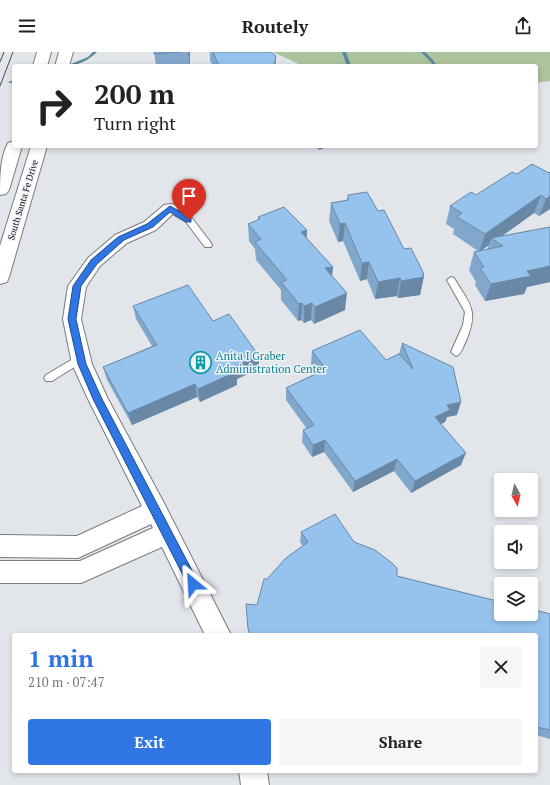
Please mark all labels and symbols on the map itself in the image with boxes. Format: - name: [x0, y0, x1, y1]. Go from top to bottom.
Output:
- street label: South Santa Fe Drive: [5, 158, 41, 242]
- pin: [172, 179, 206, 220]
- building icon: Anita I Graber Administration Center: [188, 349, 214, 375]
- place label: Anita I Graber Administration Center: [216, 349, 327, 376]
- north arrow: [494, 473, 538, 517]
- position arrow: [172, 563, 214, 605]

